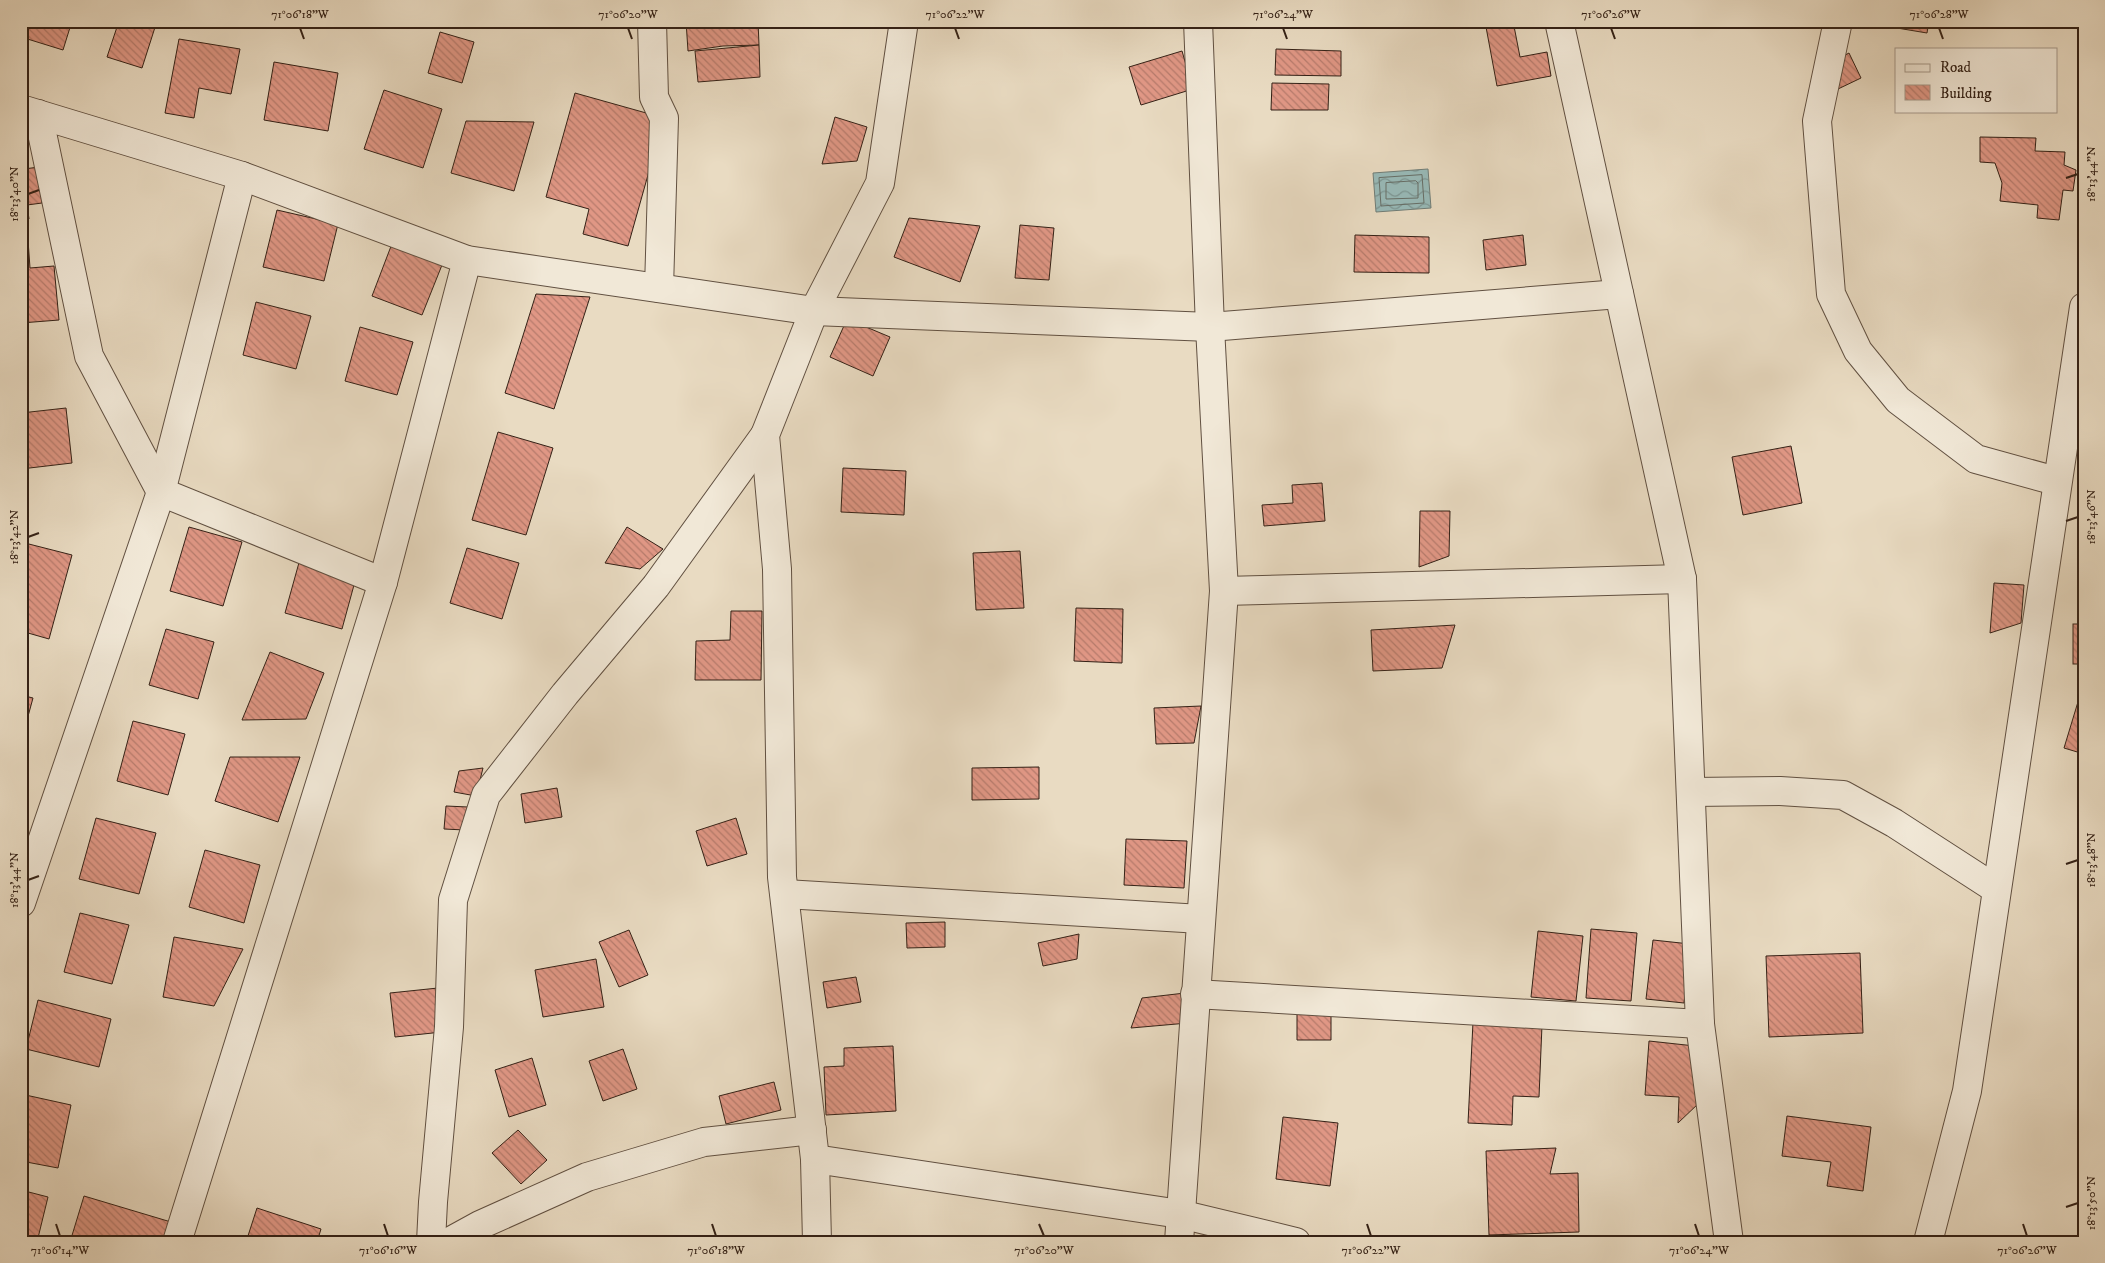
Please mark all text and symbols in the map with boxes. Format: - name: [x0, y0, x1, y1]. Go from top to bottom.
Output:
- text: 71°06'18"W: [271, 7, 330, 22]
- text: 71°06'20"W: [598, 7, 659, 22]
- text: 71°06'22"W: [925, 7, 986, 22]
- text: 71°06'24"W: [1253, 7, 1314, 22]
- text: 71°06'26"W: [1581, 7, 1642, 22]
- text: 71°06'28"W: [1909, 7, 1970, 22]
- legend: [1895, 48, 2058, 112]
- text: Road: [1940, 58, 1972, 77]
- text: Building: [1940, 84, 1992, 103]
- text: 18°13'44"N: [2084, 146, 2099, 202]
- text: 18°13'40"N: [7, 166, 22, 222]
- text: 18°13'46"N: [2084, 489, 2099, 545]
- text: 18°13'42"N: [7, 509, 22, 564]
- text: 18°13'48"N: [2084, 832, 2099, 887]
- text: 18°13'44"N: [7, 852, 22, 908]
- text: 18°13'50"N: [2084, 1176, 2099, 1230]
- text: 71°06'14"W: [31, 1243, 90, 1258]
- text: 71°06'16"W: [359, 1243, 418, 1258]
- text: 71°06'18"W: [687, 1243, 746, 1258]
- text: 71°06'20"W: [1014, 1243, 1075, 1258]
- text: 71°06'22"W: [1341, 1243, 1402, 1258]
- text: 71°06'24"W: [1669, 1243, 1730, 1258]
- text: 71°06'26"W: [1997, 1243, 2058, 1258]

